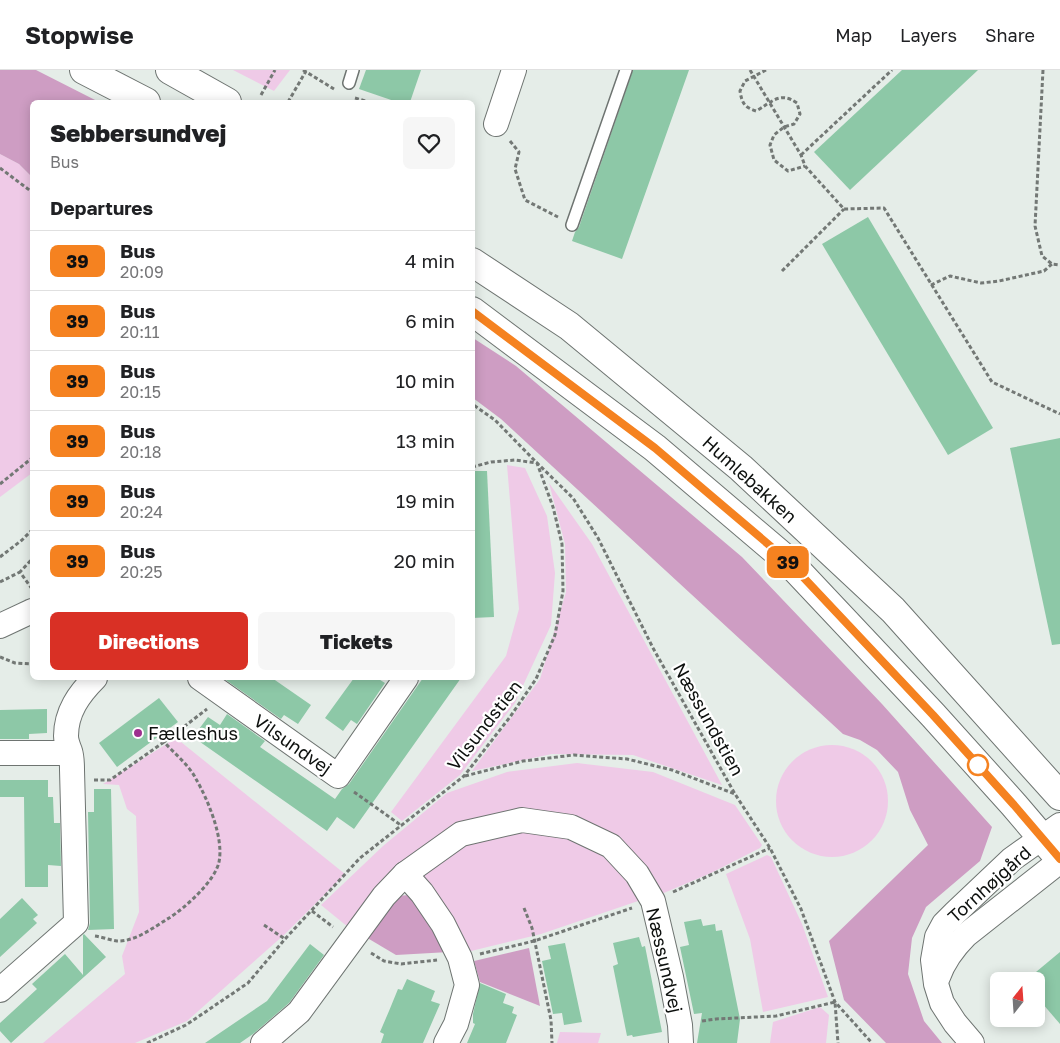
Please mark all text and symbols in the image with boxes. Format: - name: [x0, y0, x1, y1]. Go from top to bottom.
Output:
- text: Stopwise: [25, 20, 134, 49]
- text: Map: [835, 24, 872, 46]
- text: Layers: [900, 24, 957, 46]
- text: Share: [985, 24, 1035, 46]
- button: heart: [403, 117, 455, 169]
- text: Sebbersundvej: [50, 118, 227, 147]
- text: Bus: [50, 152, 79, 172]
- text: Departures: [50, 196, 153, 219]
- text: Bus: [120, 239, 155, 262]
- text: 4 min: [405, 249, 455, 272]
- text: 39: [66, 250, 89, 272]
- text: 20:09: [120, 262, 164, 282]
- text: Bus: [120, 299, 155, 322]
- text: 6 min: [405, 309, 455, 332]
- text: 39: [66, 310, 89, 332]
- text: 20:11: [120, 322, 160, 342]
- text: Bus: [120, 359, 155, 382]
- text: 10 min: [396, 369, 455, 392]
- text: 39: [66, 370, 89, 392]
- text: 20:15: [120, 382, 161, 402]
- text: Bus: [120, 419, 155, 442]
- text: 13 min: [396, 429, 455, 452]
- text: 39: [66, 430, 89, 452]
- street label: Humlebakken: [698, 431, 802, 527]
- text: 20:18: [120, 442, 162, 462]
- text: Bus: [120, 479, 155, 502]
- text: 19 min: [396, 489, 455, 512]
- text: 39: [66, 490, 89, 512]
- text: 20:24: [120, 502, 163, 522]
- text: Bus: [120, 539, 155, 562]
- line badge: 39: [766, 546, 810, 578]
- text: 20 min: [394, 549, 455, 572]
- text: 39: [66, 550, 89, 572]
- text: 39: [777, 551, 799, 573]
- text: 20:25: [120, 562, 163, 582]
- button: Directions: [50, 612, 248, 670]
- button: Tickets: [258, 612, 455, 670]
- street label: Næssundstien: [669, 659, 749, 779]
- street label: Vilsundstien: [442, 676, 526, 774]
- street label: Vilsundvej: [250, 709, 336, 779]
- place label: Fælleshus: [148, 722, 238, 744]
- marker: Fælleshus: [132, 727, 144, 739]
- unlabelled marker: [967, 754, 989, 776]
- street label: Tornhøjgård: [943, 841, 1035, 927]
- street label: Næssundvej: [642, 905, 688, 1015]
- north arrow: [990, 972, 1045, 1028]
- map controls: [990, 972, 1045, 1027]

